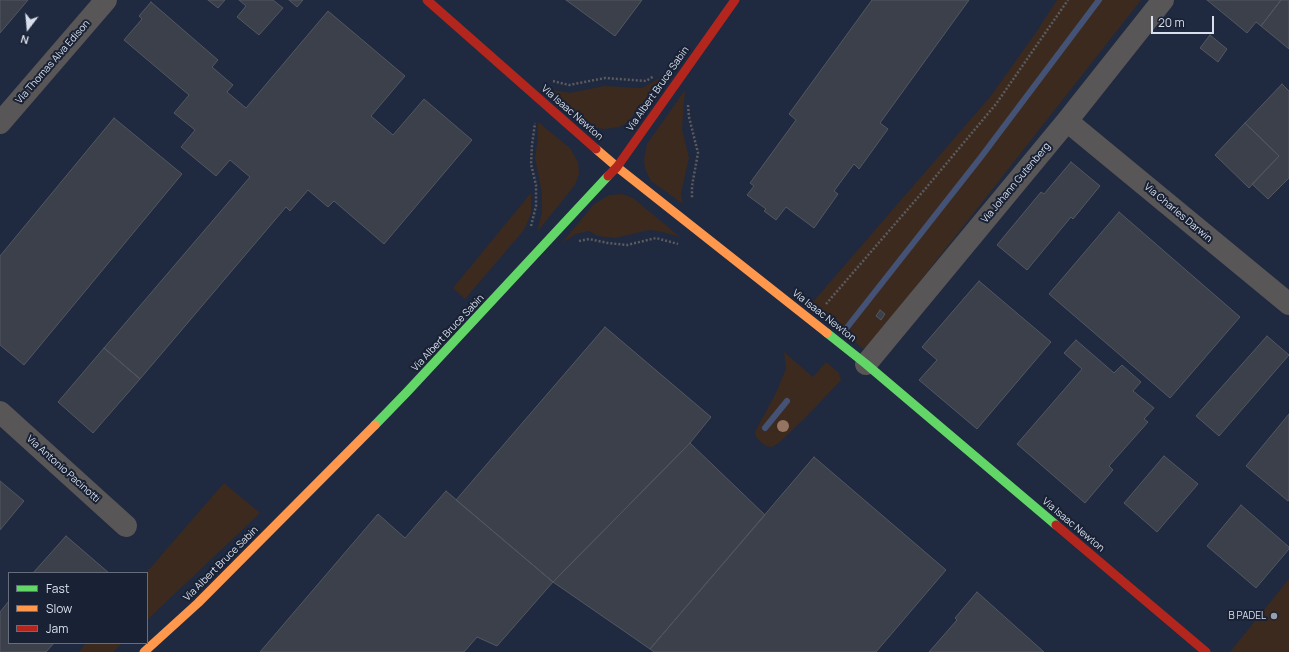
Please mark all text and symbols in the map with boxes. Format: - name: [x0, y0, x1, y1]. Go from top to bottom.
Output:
- north arrow: [8, 8, 48, 48]
- scale bar: [1153, 8, 1216, 34]
- text: 20 m: [1158, 14, 1185, 31]
- street label: Via Thomas Alva Edison: [13, 18, 93, 106]
- text: N: [19, 32, 30, 48]
- street label: Via Albert Bruce Sabin: [624, 44, 692, 134]
- street label: Via Isaac Newton: [539, 83, 605, 143]
- street label: Via Johann Gutenberg: [979, 140, 1053, 226]
- street label: Via Charles Darwin: [1141, 181, 1215, 245]
- street label: Via Isaac Newton: [790, 287, 858, 345]
- street label: Via Albert Bruce Sabin: [409, 292, 487, 374]
- street label: Via Antonio Pacinotti: [24, 433, 102, 505]
- street label: Via Isaac Newton: [1039, 495, 1107, 555]
- street label: Via Albert Bruce Sabin: [181, 524, 261, 604]
- legend: [8, 572, 148, 644]
- text: Fast: [46, 580, 70, 597]
- text: Slow: [46, 600, 72, 617]
- place label: B PADEL: [1228, 610, 1266, 622]
- marker: B PADEL: [1269, 611, 1279, 621]
- text: Jam: [46, 620, 68, 637]

